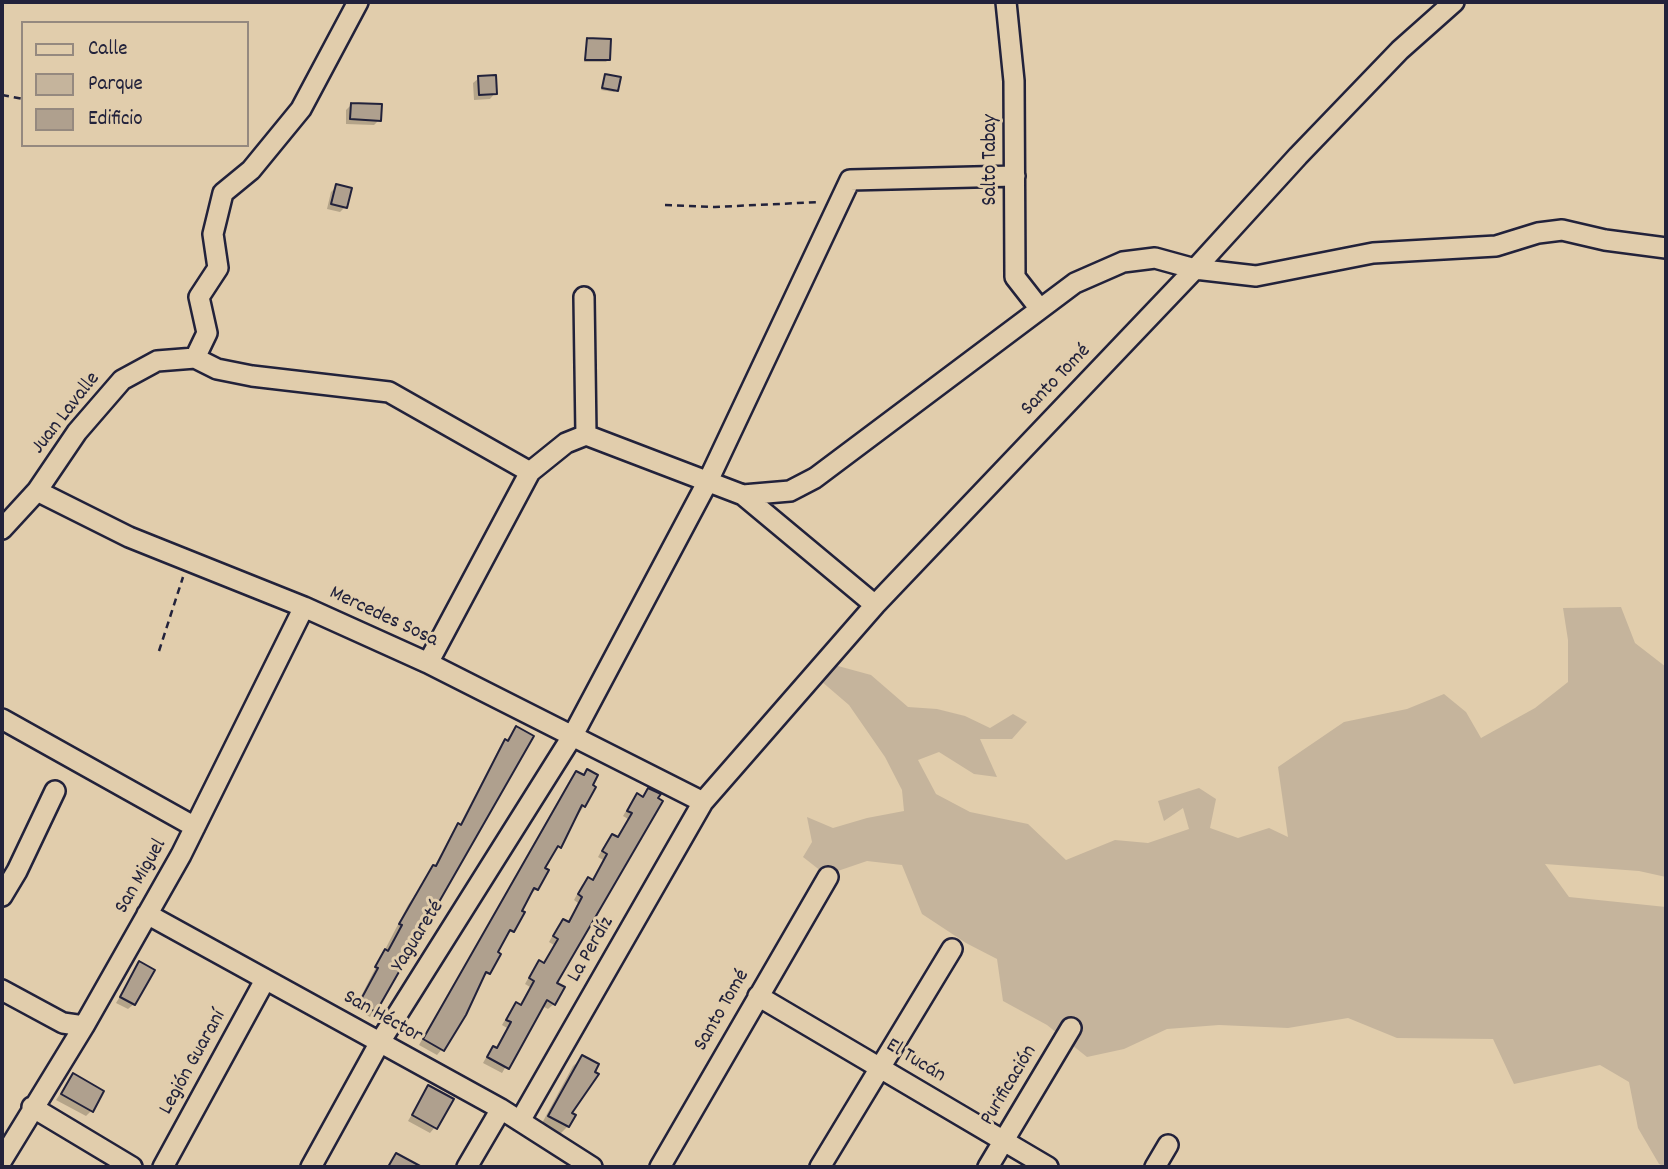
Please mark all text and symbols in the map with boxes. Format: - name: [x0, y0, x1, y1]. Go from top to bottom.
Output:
- legend: [21, 21, 248, 147]
- text: Calle: [88, 35, 127, 65]
- text: Parque: [88, 70, 143, 100]
- text: Edificio: [88, 105, 143, 135]
- street label: Salto Tabay: [979, 114, 1005, 206]
- street label: Santo Tomé: [1017, 340, 1097, 422]
- street label: Juan Lavalle: [27, 368, 107, 460]
- street label: Mercedes Sosa: [325, 582, 441, 654]
- street label: San Miguel: [111, 835, 173, 919]
- street label: Yaguareté: [387, 897, 451, 977]
- street label: La Perdíz: [563, 913, 621, 987]
- street label: Santo Tomé: [690, 966, 756, 1056]
- street label: San Héctor: [338, 986, 426, 1050]
- street label: Legión Guaraní: [155, 1006, 233, 1120]
- street label: El Tucán: [880, 1034, 950, 1090]
- street label: Purificación: [976, 1041, 1044, 1131]

